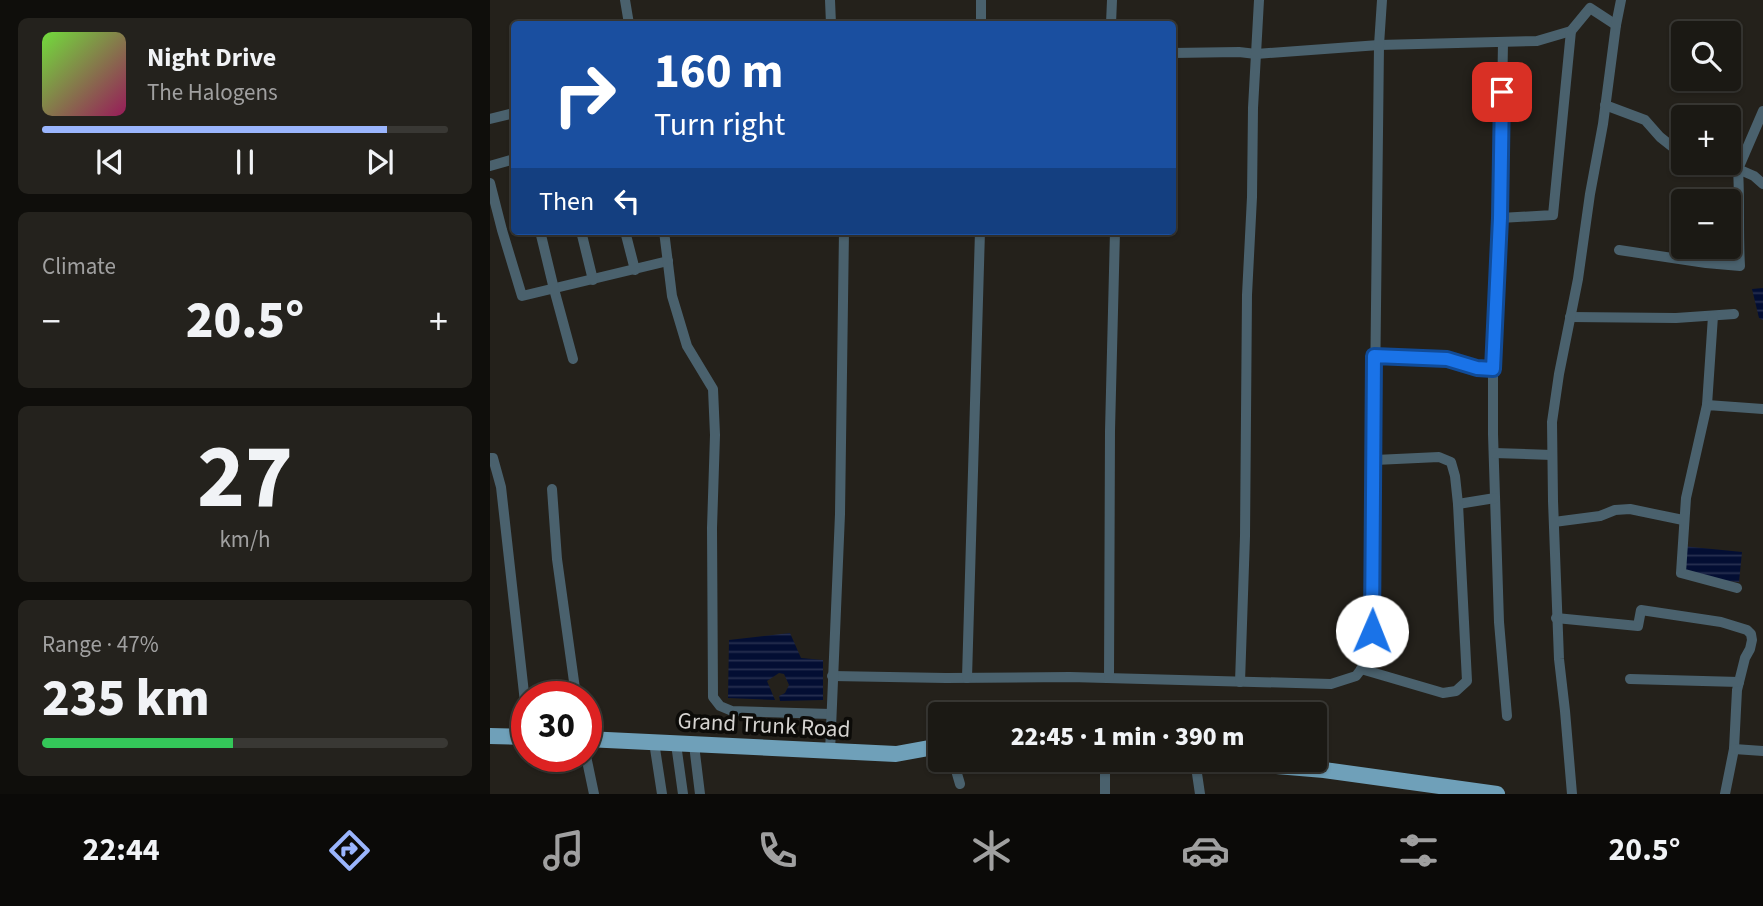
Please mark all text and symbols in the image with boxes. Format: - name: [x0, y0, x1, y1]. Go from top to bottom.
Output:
- map controls: [1671, 21, 1741, 259]
- button: search: [1671, 21, 1741, 91]
- text: 160 m: [654, 37, 783, 107]
- text: Night Drive: [147, 39, 276, 76]
- icon: right: [539, 49, 630, 140]
- pin: [1472, 62, 1532, 122]
- icon: arrive: [1483, 73, 1521, 111]
- text: The Halogens: [147, 76, 278, 109]
- text: Turn right: [654, 102, 785, 148]
- button: +: [1671, 105, 1741, 175]
- icon: previous: [91, 143, 129, 181]
- icon: pause: [226, 143, 264, 181]
- icon: next: [361, 143, 399, 181]
- icon: left: [608, 182, 646, 220]
- text: Then: [539, 183, 594, 220]
- button: −: [1671, 189, 1741, 259]
- text: Climate: [42, 250, 116, 283]
- text: 20.5°: [186, 284, 304, 358]
- text: −: [42, 295, 61, 349]
- text: +: [429, 295, 448, 349]
- text: 27: [197, 413, 293, 542]
- text: km/h: [219, 523, 271, 556]
- position arrow: [1335, 594, 1409, 668]
- text: Range · 47%: [42, 628, 159, 661]
- text: 235 km: [42, 662, 210, 736]
- speed limit sign: 30: [511, 681, 602, 772]
- street label: Grand Trunk Road: [677, 704, 851, 746]
- text: 22:45 · 1 min · 390 m: [1011, 718, 1244, 755]
- icon: directions: [325, 826, 374, 875]
- icon: music: [539, 826, 588, 875]
- icon: phone: [753, 826, 802, 875]
- icon: climate: [967, 826, 1016, 875]
- icon: car: [1181, 826, 1230, 875]
- icon: filters: [1394, 826, 1443, 875]
- text: 22:44: [82, 827, 160, 873]
- text: 20.5°: [1608, 827, 1680, 873]

